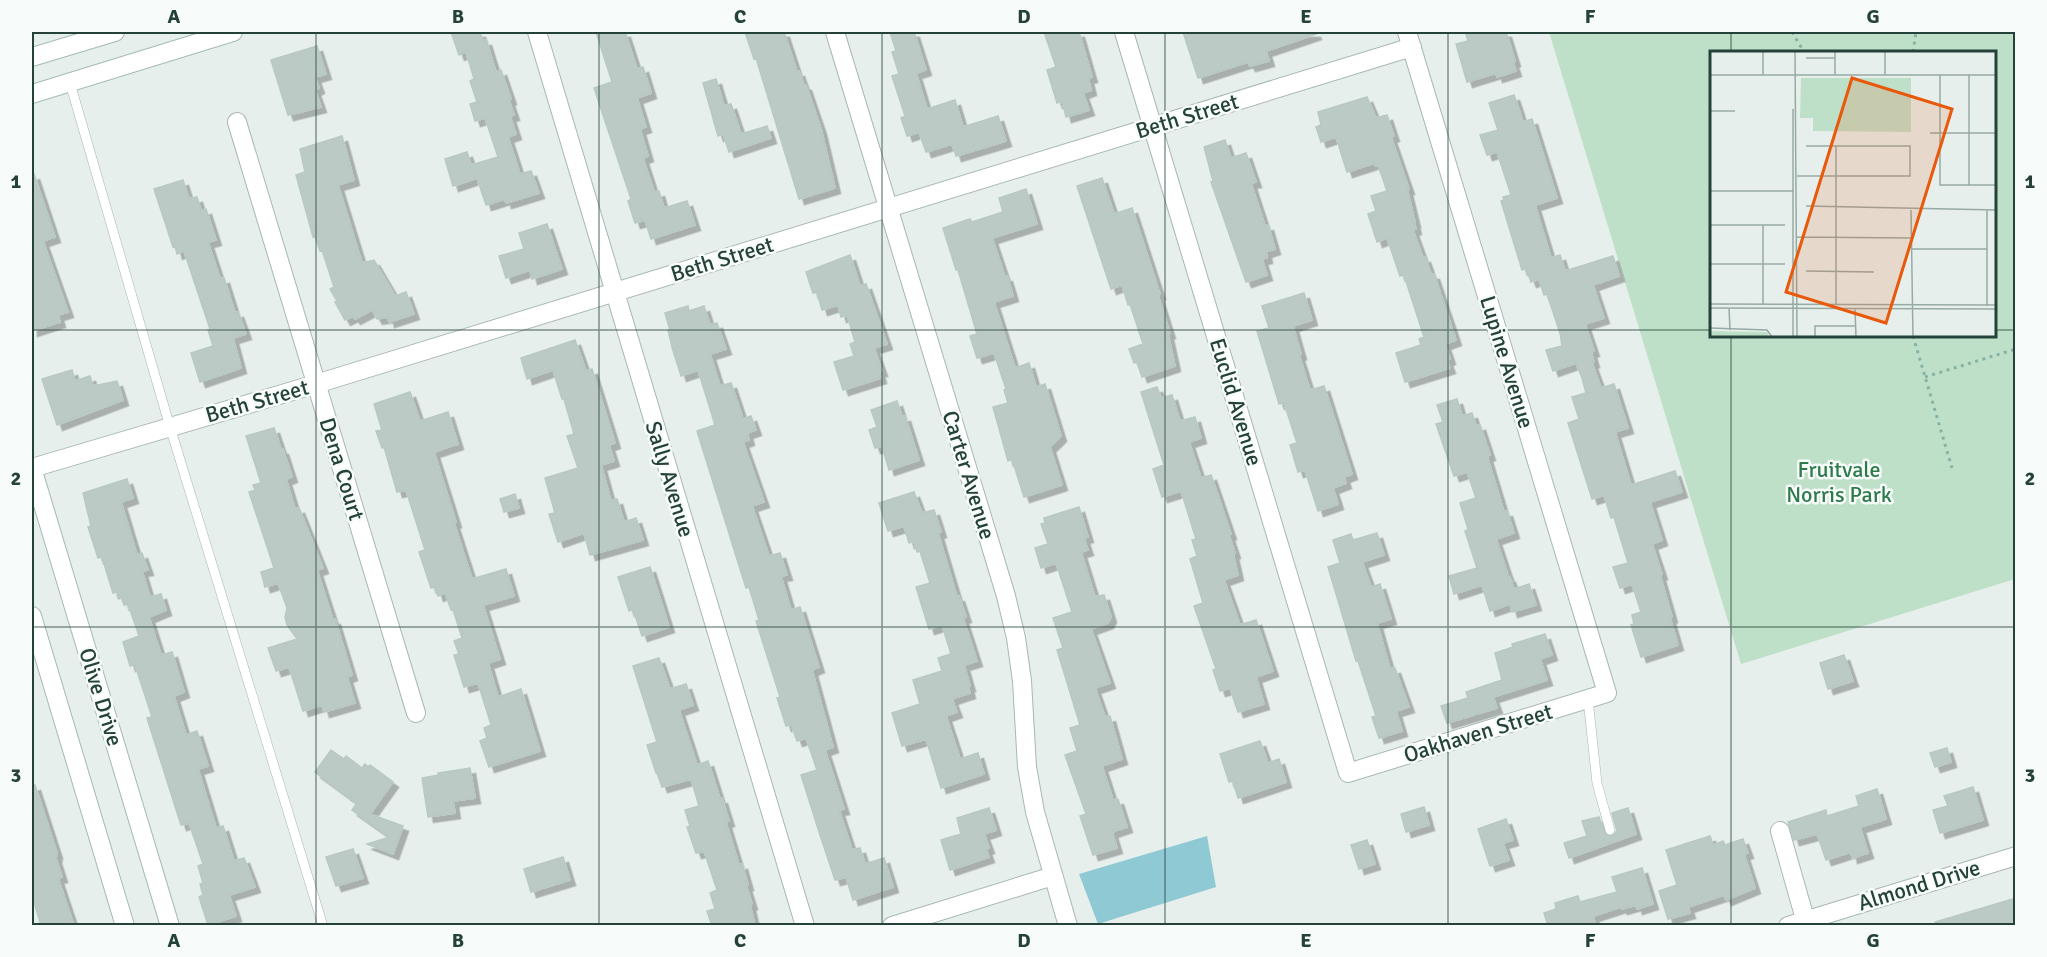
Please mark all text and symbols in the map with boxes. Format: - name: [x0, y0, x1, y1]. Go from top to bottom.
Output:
- text: A: [168, 4, 181, 29]
- text: B: [452, 4, 464, 29]
- text: C: [734, 4, 746, 29]
- text: D: [1017, 4, 1031, 29]
- text: E: [1300, 4, 1312, 29]
- text: F: [1585, 4, 1596, 29]
- text: G: [1866, 4, 1880, 29]
- inset map: [1710, 51, 1996, 338]
- street label: Beth Street: [1132, 87, 1242, 144]
- text: 1: [11, 169, 22, 194]
- text: 1: [2025, 169, 2036, 194]
- street label: Beth Street: [667, 230, 777, 287]
- street label: Lupine Avenue: [1474, 292, 1540, 432]
- street label: Euclid Avenue: [1204, 335, 1268, 469]
- street label: Beth Street: [202, 373, 312, 429]
- street label: Carter Avenue: [937, 407, 1001, 543]
- street label: Dena Court: [314, 414, 371, 524]
- street label: Sally Avenue: [640, 418, 700, 540]
- park label: Fruitvale Norris Park: [1786, 456, 1892, 508]
- text: 2: [11, 466, 21, 491]
- text: 2: [2025, 466, 2035, 491]
- street label: Olive Drive: [73, 645, 129, 749]
- street label: Oakhaven Street: [1400, 697, 1556, 768]
- text: 3: [11, 763, 21, 788]
- text: 3: [2025, 763, 2035, 788]
- street label: Almond Drive: [1855, 854, 1983, 916]
- text: A: [168, 928, 181, 953]
- text: B: [452, 928, 464, 953]
- text: C: [734, 928, 746, 953]
- text: D: [1017, 928, 1031, 953]
- text: E: [1300, 928, 1312, 953]
- text: F: [1585, 928, 1596, 953]
- text: G: [1866, 928, 1880, 953]

